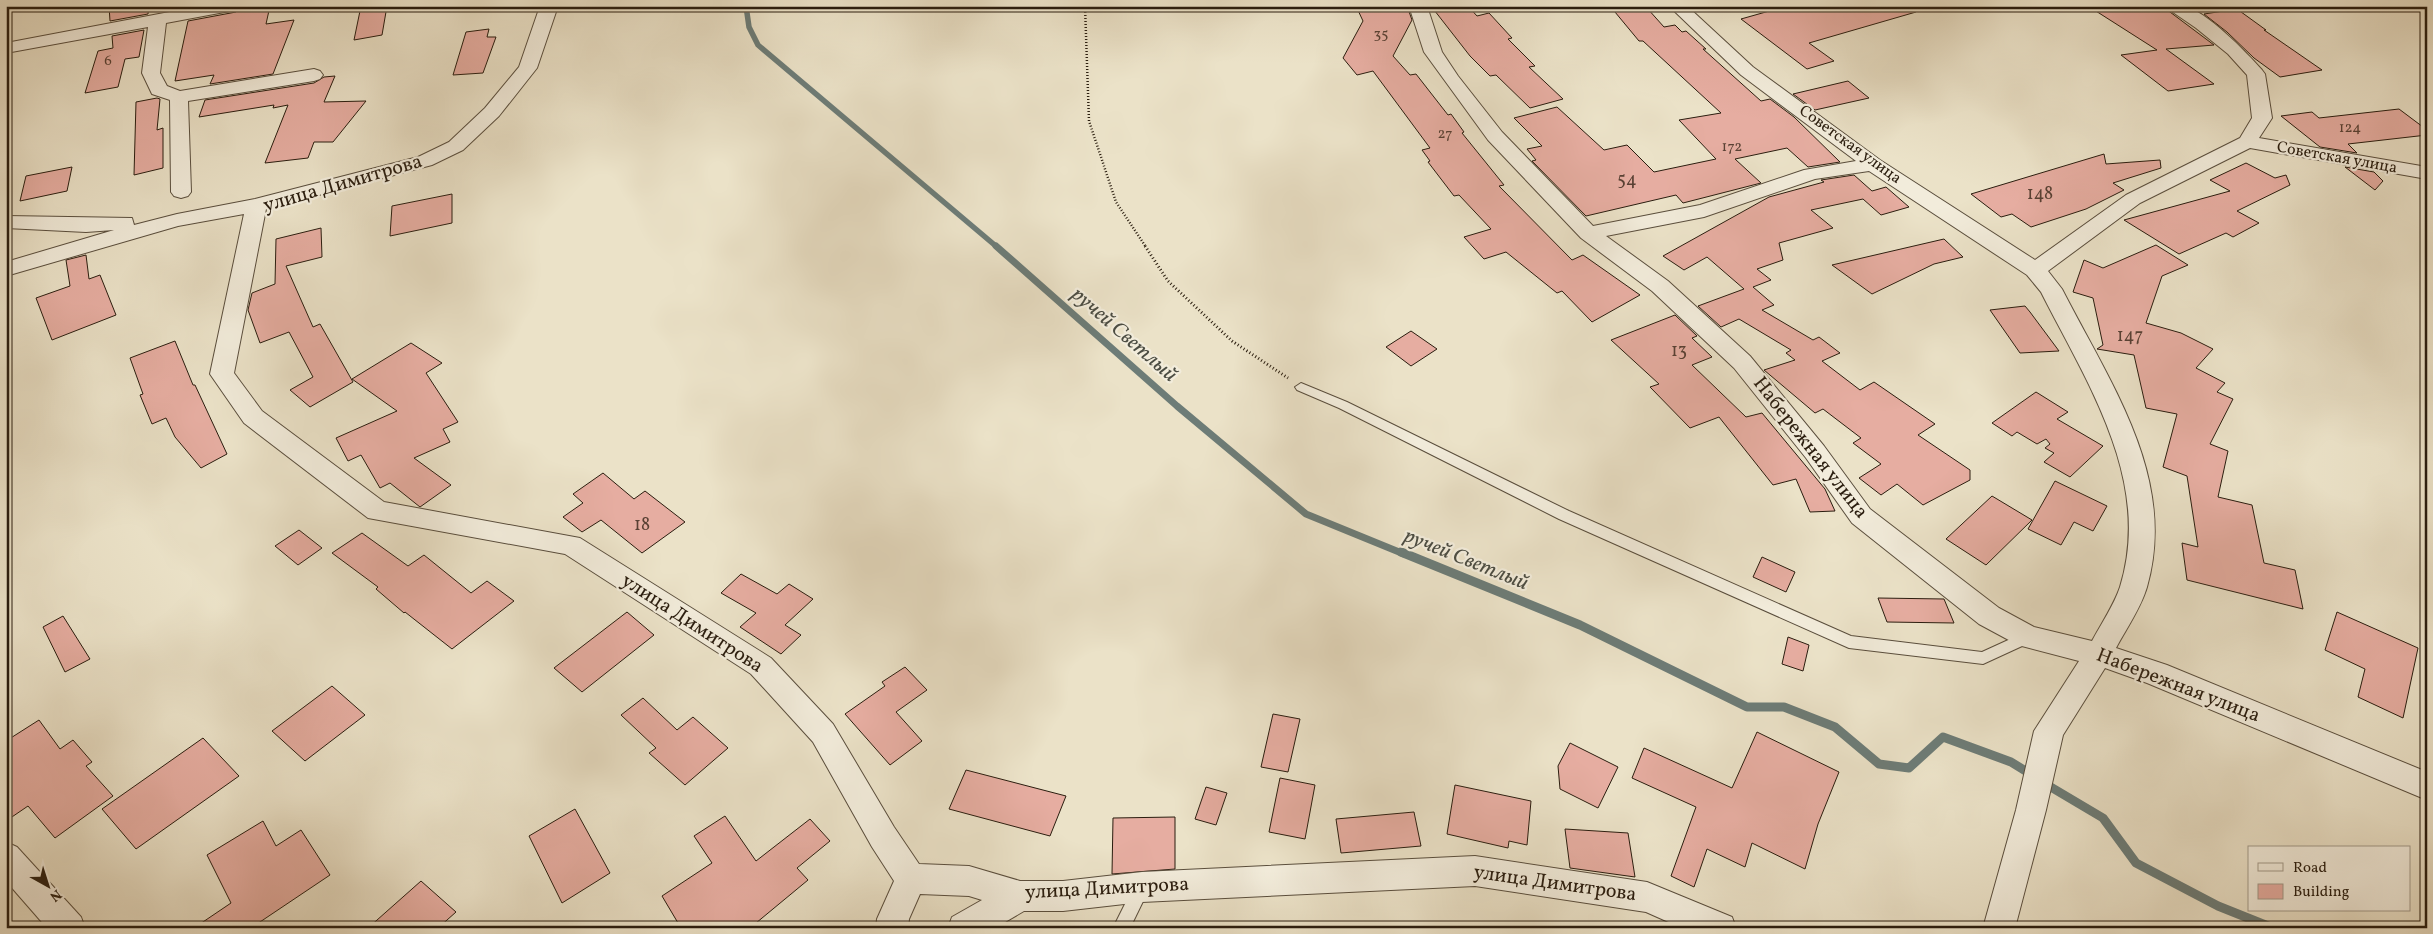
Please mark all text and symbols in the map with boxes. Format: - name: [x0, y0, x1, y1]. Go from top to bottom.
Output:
- house number: 35: [1374, 24, 1388, 45]
- house number: 6: [104, 51, 112, 72]
- street label: Советская улица: [1794, 100, 1906, 190]
- house number: 124: [2339, 118, 2361, 139]
- house number: 27: [1438, 124, 1452, 145]
- house number: 172: [1722, 137, 1742, 158]
- street label: Советская улица: [2275, 137, 2399, 179]
- street label: улица Димитрова: [260, 148, 426, 220]
- house number: 54: [1617, 168, 1637, 193]
- house number: 148: [2027, 182, 2053, 207]
- water label: ручей Светлый: [1065, 281, 1184, 390]
- house number: 147: [2117, 324, 2143, 349]
- house number: 13: [1671, 339, 1687, 364]
- street label: Набережная улица: [1746, 371, 1874, 525]
- house number: 18: [634, 513, 650, 538]
- water label: ручей Светлый: [1399, 522, 1533, 598]
- street label: улица Димитрова: [615, 567, 769, 681]
- street label: Набережная улица: [2092, 642, 2264, 730]
- legend: [2248, 846, 2410, 912]
- text: Road: [2293, 858, 2327, 879]
- street label: улица Димитрова: [1472, 859, 1638, 909]
- north arrow: [22, 862, 72, 912]
- street label: улица Димитрова: [1024, 871, 1190, 907]
- text: Building: [2293, 882, 2350, 903]
- text: N: [45, 884, 65, 906]

